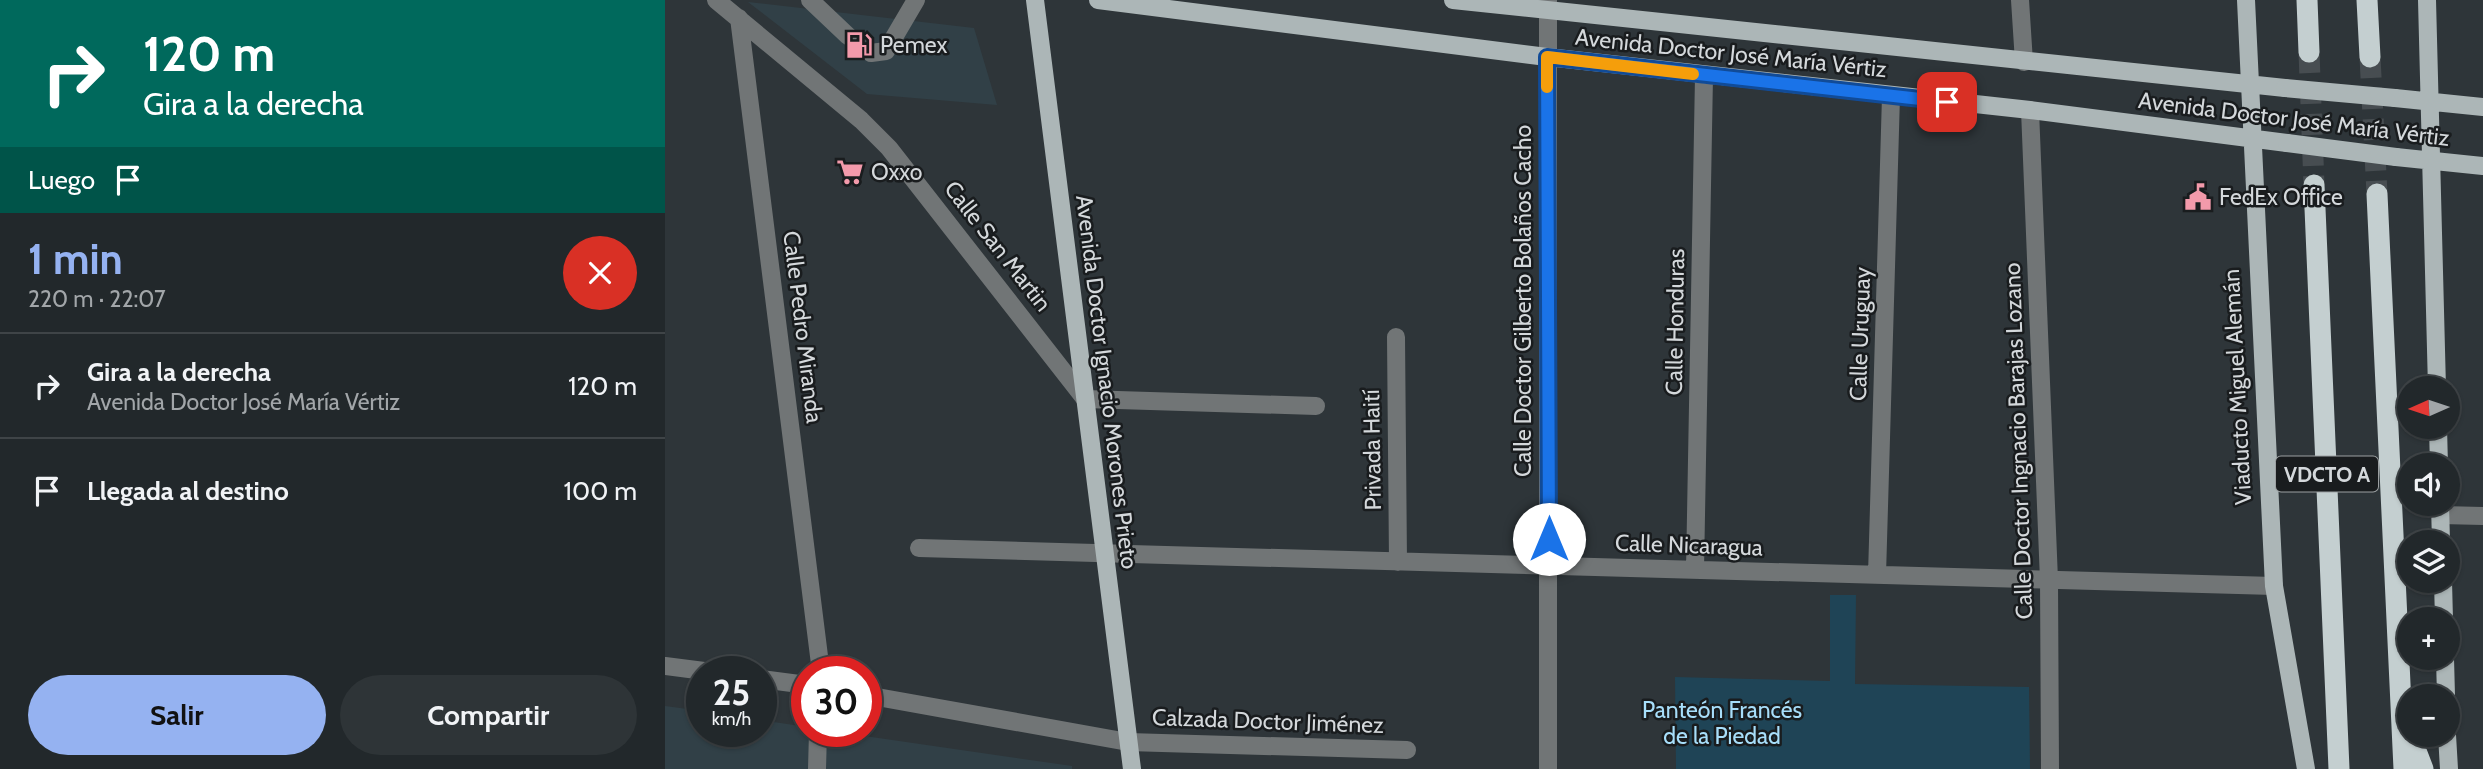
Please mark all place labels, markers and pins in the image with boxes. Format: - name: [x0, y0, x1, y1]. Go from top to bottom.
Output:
- fuel station icon: Pemex: [844, 30, 874, 60]
- place label: Pemex: [880, 31, 947, 59]
- pin: [1917, 72, 1977, 132]
- supermarket icon: Oxxo: [835, 157, 865, 187]
- place label: Oxxo: [871, 158, 923, 186]
- public building icon: FedEx Office: [2183, 182, 2213, 212]
- place label: FedEx Office: [2219, 183, 2343, 211]

